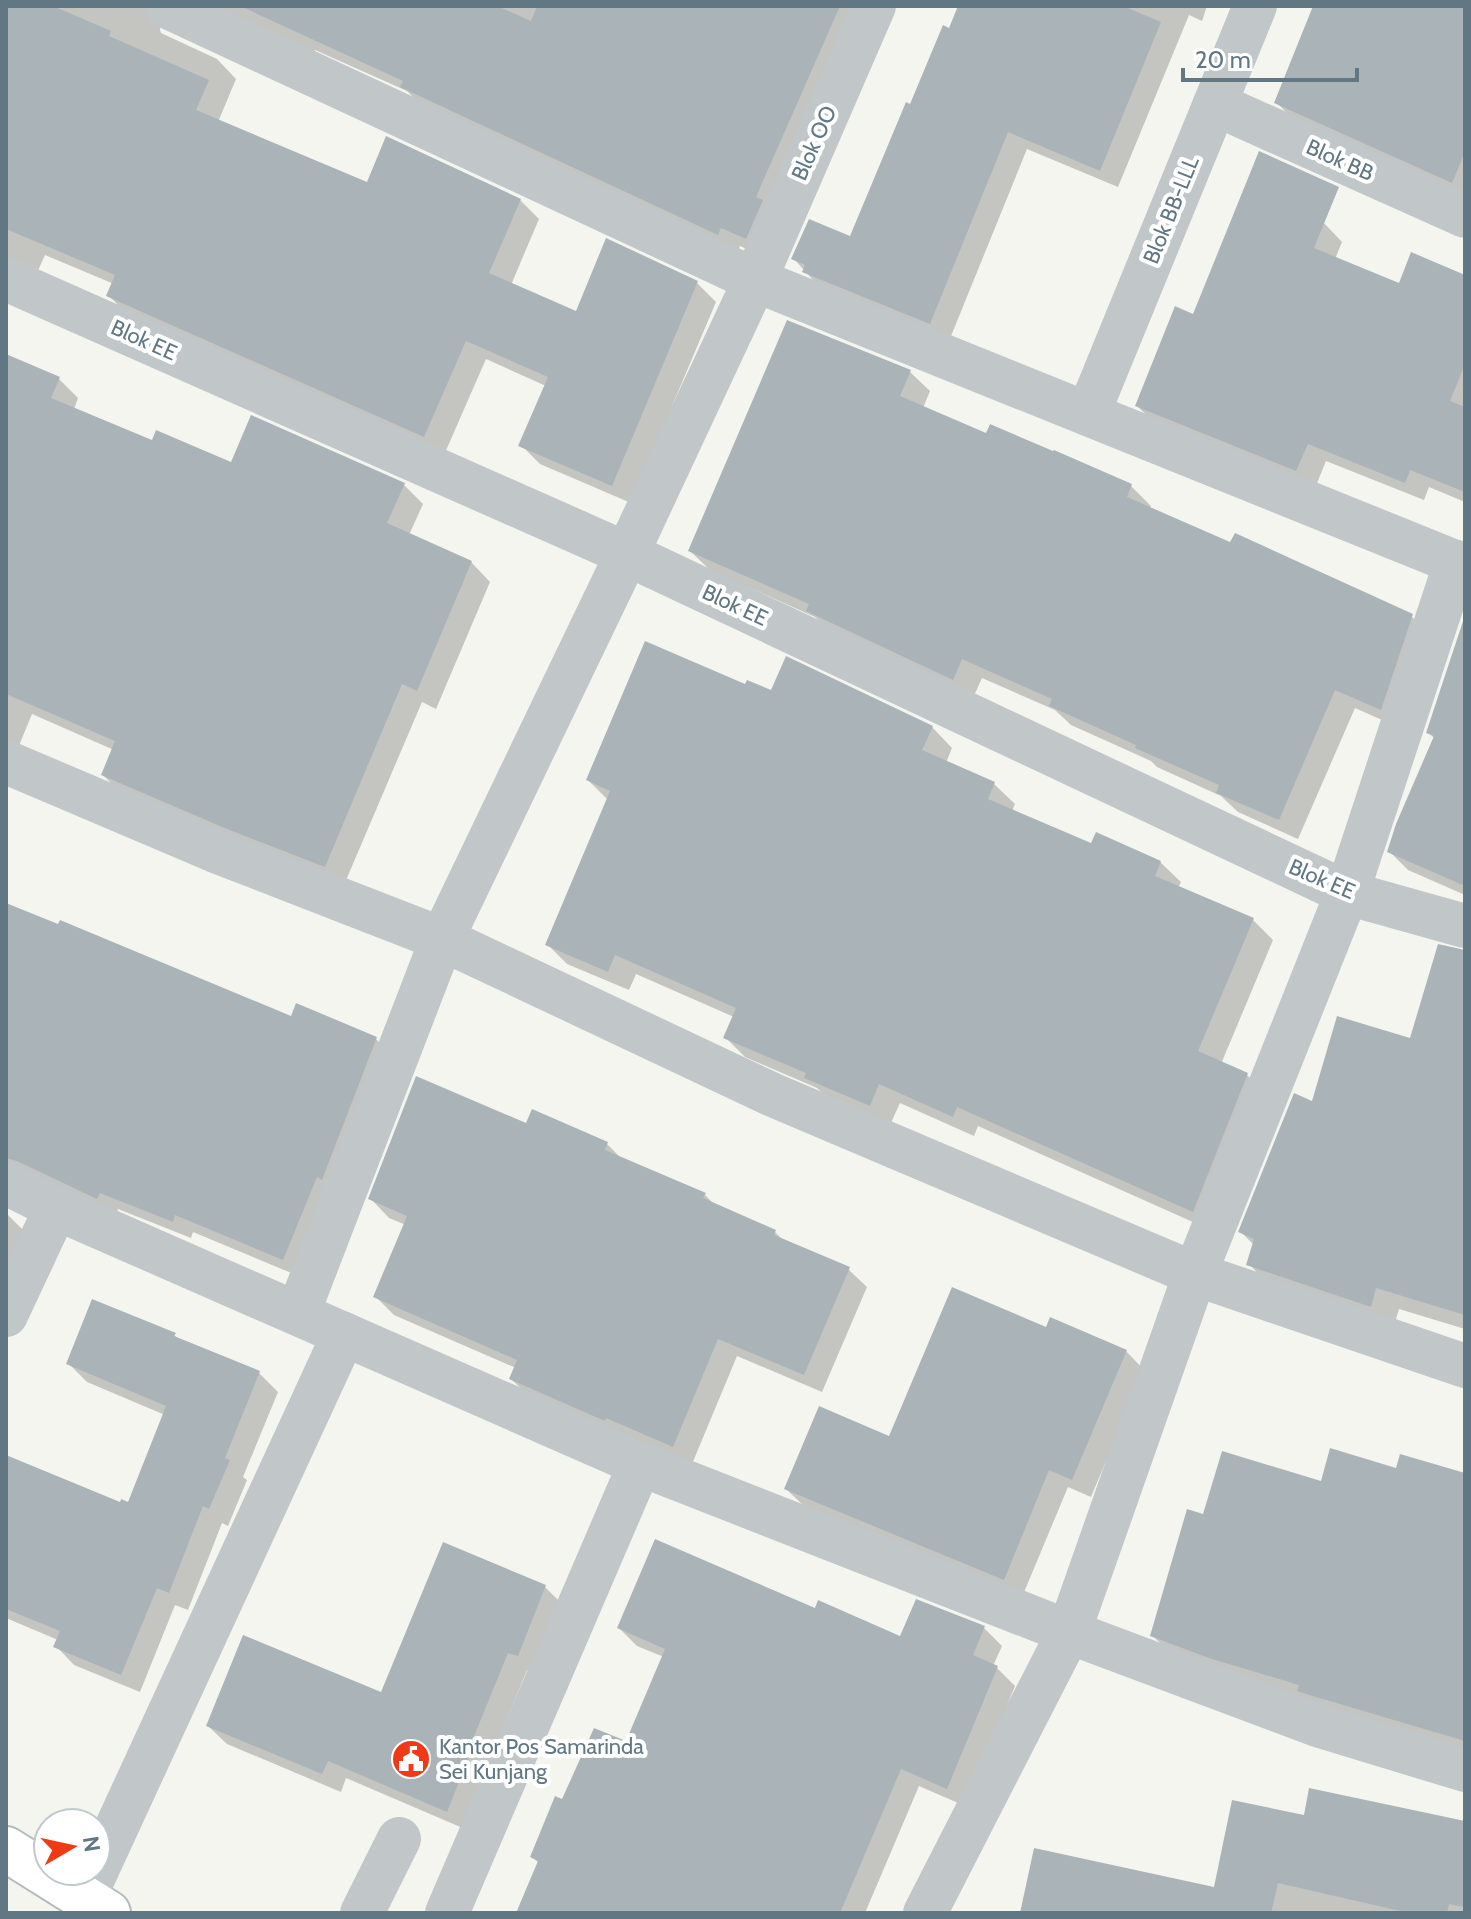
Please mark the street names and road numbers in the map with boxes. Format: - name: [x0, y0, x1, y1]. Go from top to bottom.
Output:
- street label: Blok OO: [786, 101, 842, 185]
- street label: Blok BB: [1302, 133, 1378, 187]
- street label: Blok BB-LLL: [1137, 152, 1205, 268]
- street label: Blok EE: [107, 314, 181, 366]
- street label: Blok EE: [698, 578, 772, 632]
- street label: Blok EE: [1285, 853, 1359, 905]

